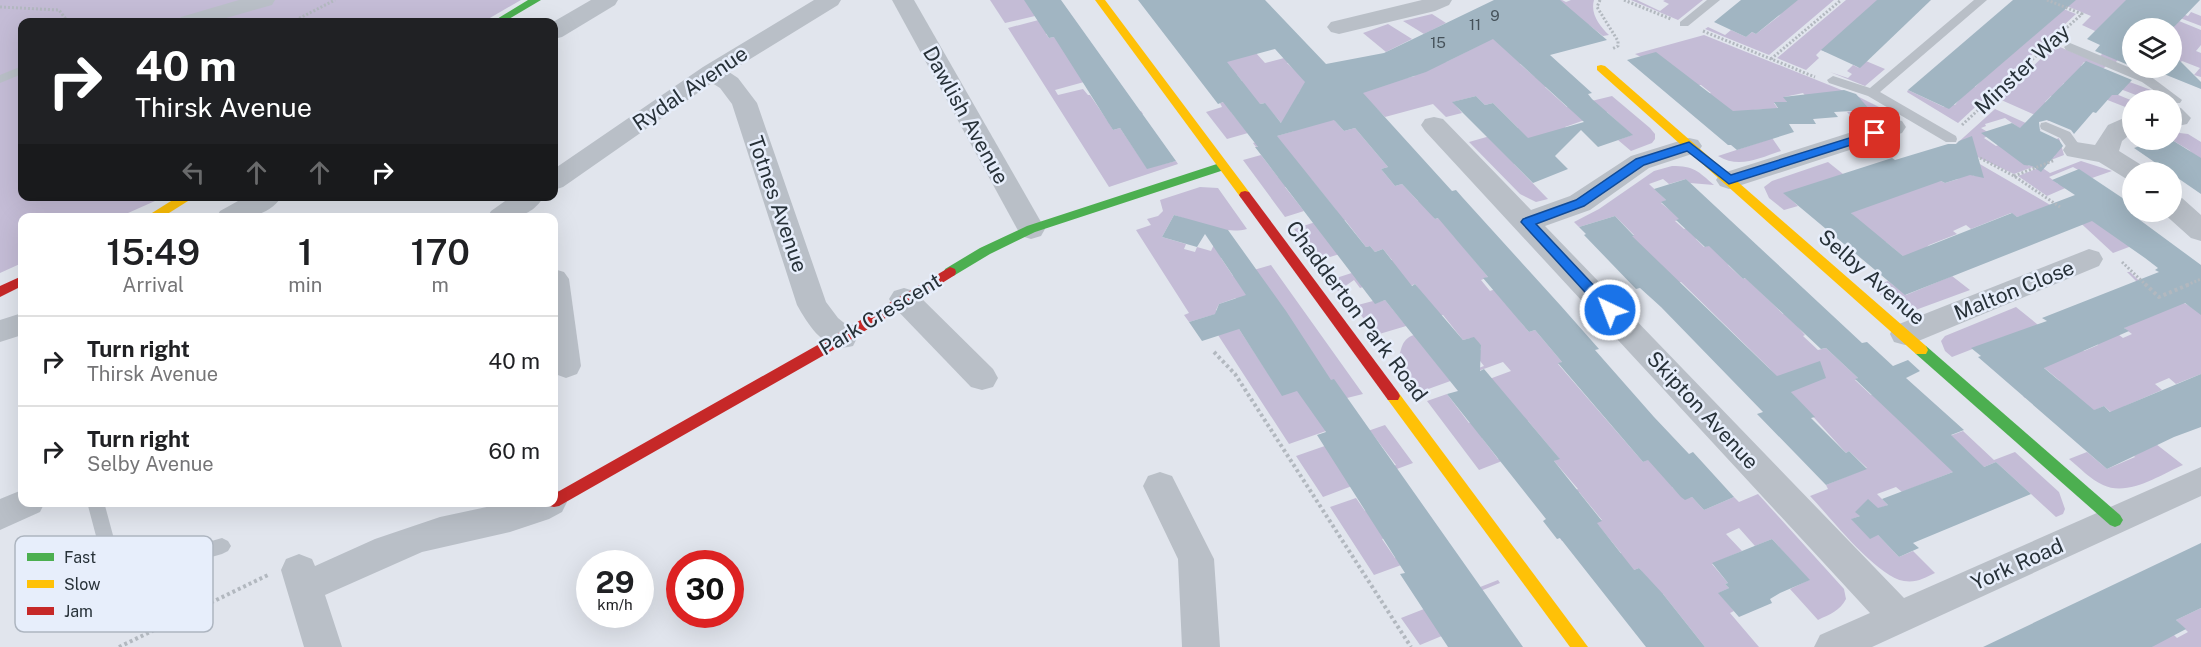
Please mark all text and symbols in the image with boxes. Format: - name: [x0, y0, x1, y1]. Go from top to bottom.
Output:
- house number: 9: [1490, 7, 1500, 24]
- house number: 11: [1469, 16, 1481, 33]
- map controls: [2122, 18, 2182, 222]
- button: layers: [2122, 18, 2182, 78]
- street label: Minster Way: [1969, 19, 2075, 119]
- house number: 15: [1430, 34, 1446, 51]
- street label: Rydal Avenue: [628, 40, 752, 136]
- text: 40 m: [135, 41, 237, 90]
- icon: right: [36, 42, 114, 120]
- street label: Dawlish Avenue: [918, 42, 1014, 188]
- button: +: [2122, 90, 2182, 150]
- text: Thirsk Avenue: [135, 91, 312, 123]
- pin: [1849, 107, 1900, 158]
- icon: arrive: [1858, 116, 1891, 149]
- street label: Totnes Avenue: [743, 133, 813, 275]
- icon: left: [177, 156, 210, 189]
- icon: ahead: [240, 156, 273, 189]
- icon: ahead: [303, 156, 336, 189]
- icon: right: [366, 156, 399, 189]
- button: −: [2122, 162, 2182, 222]
- street label: Chadderton Park Road: [1281, 216, 1433, 406]
- street label: Selby Avenue: [1814, 224, 1930, 330]
- text: 15:49: [106, 231, 200, 273]
- text: 1: [298, 231, 313, 273]
- text: 170: [410, 231, 470, 273]
- street label: Malton Close: [1950, 255, 2078, 325]
- street label: Park Crescent: [814, 268, 946, 360]
- text: Arrival: [122, 273, 184, 297]
- text: min: [288, 273, 322, 297]
- text: m: [431, 273, 449, 297]
- position arrow: [1578, 278, 1642, 342]
- text: Turn right: [87, 336, 190, 362]
- icon: right: [36, 345, 69, 378]
- street label: Skipton Avenue: [1642, 346, 1764, 474]
- text: 40 m: [488, 348, 540, 374]
- text: Thirsk Avenue: [87, 362, 218, 386]
- text: Turn right: [87, 426, 190, 452]
- icon: right: [36, 435, 69, 468]
- text: 60 m: [489, 438, 540, 464]
- text: Selby Avenue: [87, 452, 214, 476]
- street label: York Road: [1967, 533, 2067, 595]
- legend: [15, 536, 213, 632]
- text: Fast: [64, 548, 96, 567]
- speed limit sign: 30: [666, 550, 744, 628]
- text: 29: [596, 564, 634, 600]
- text: Slow: [64, 575, 101, 594]
- text: km/h: [597, 596, 633, 613]
- text: Jam: [64, 602, 93, 621]

